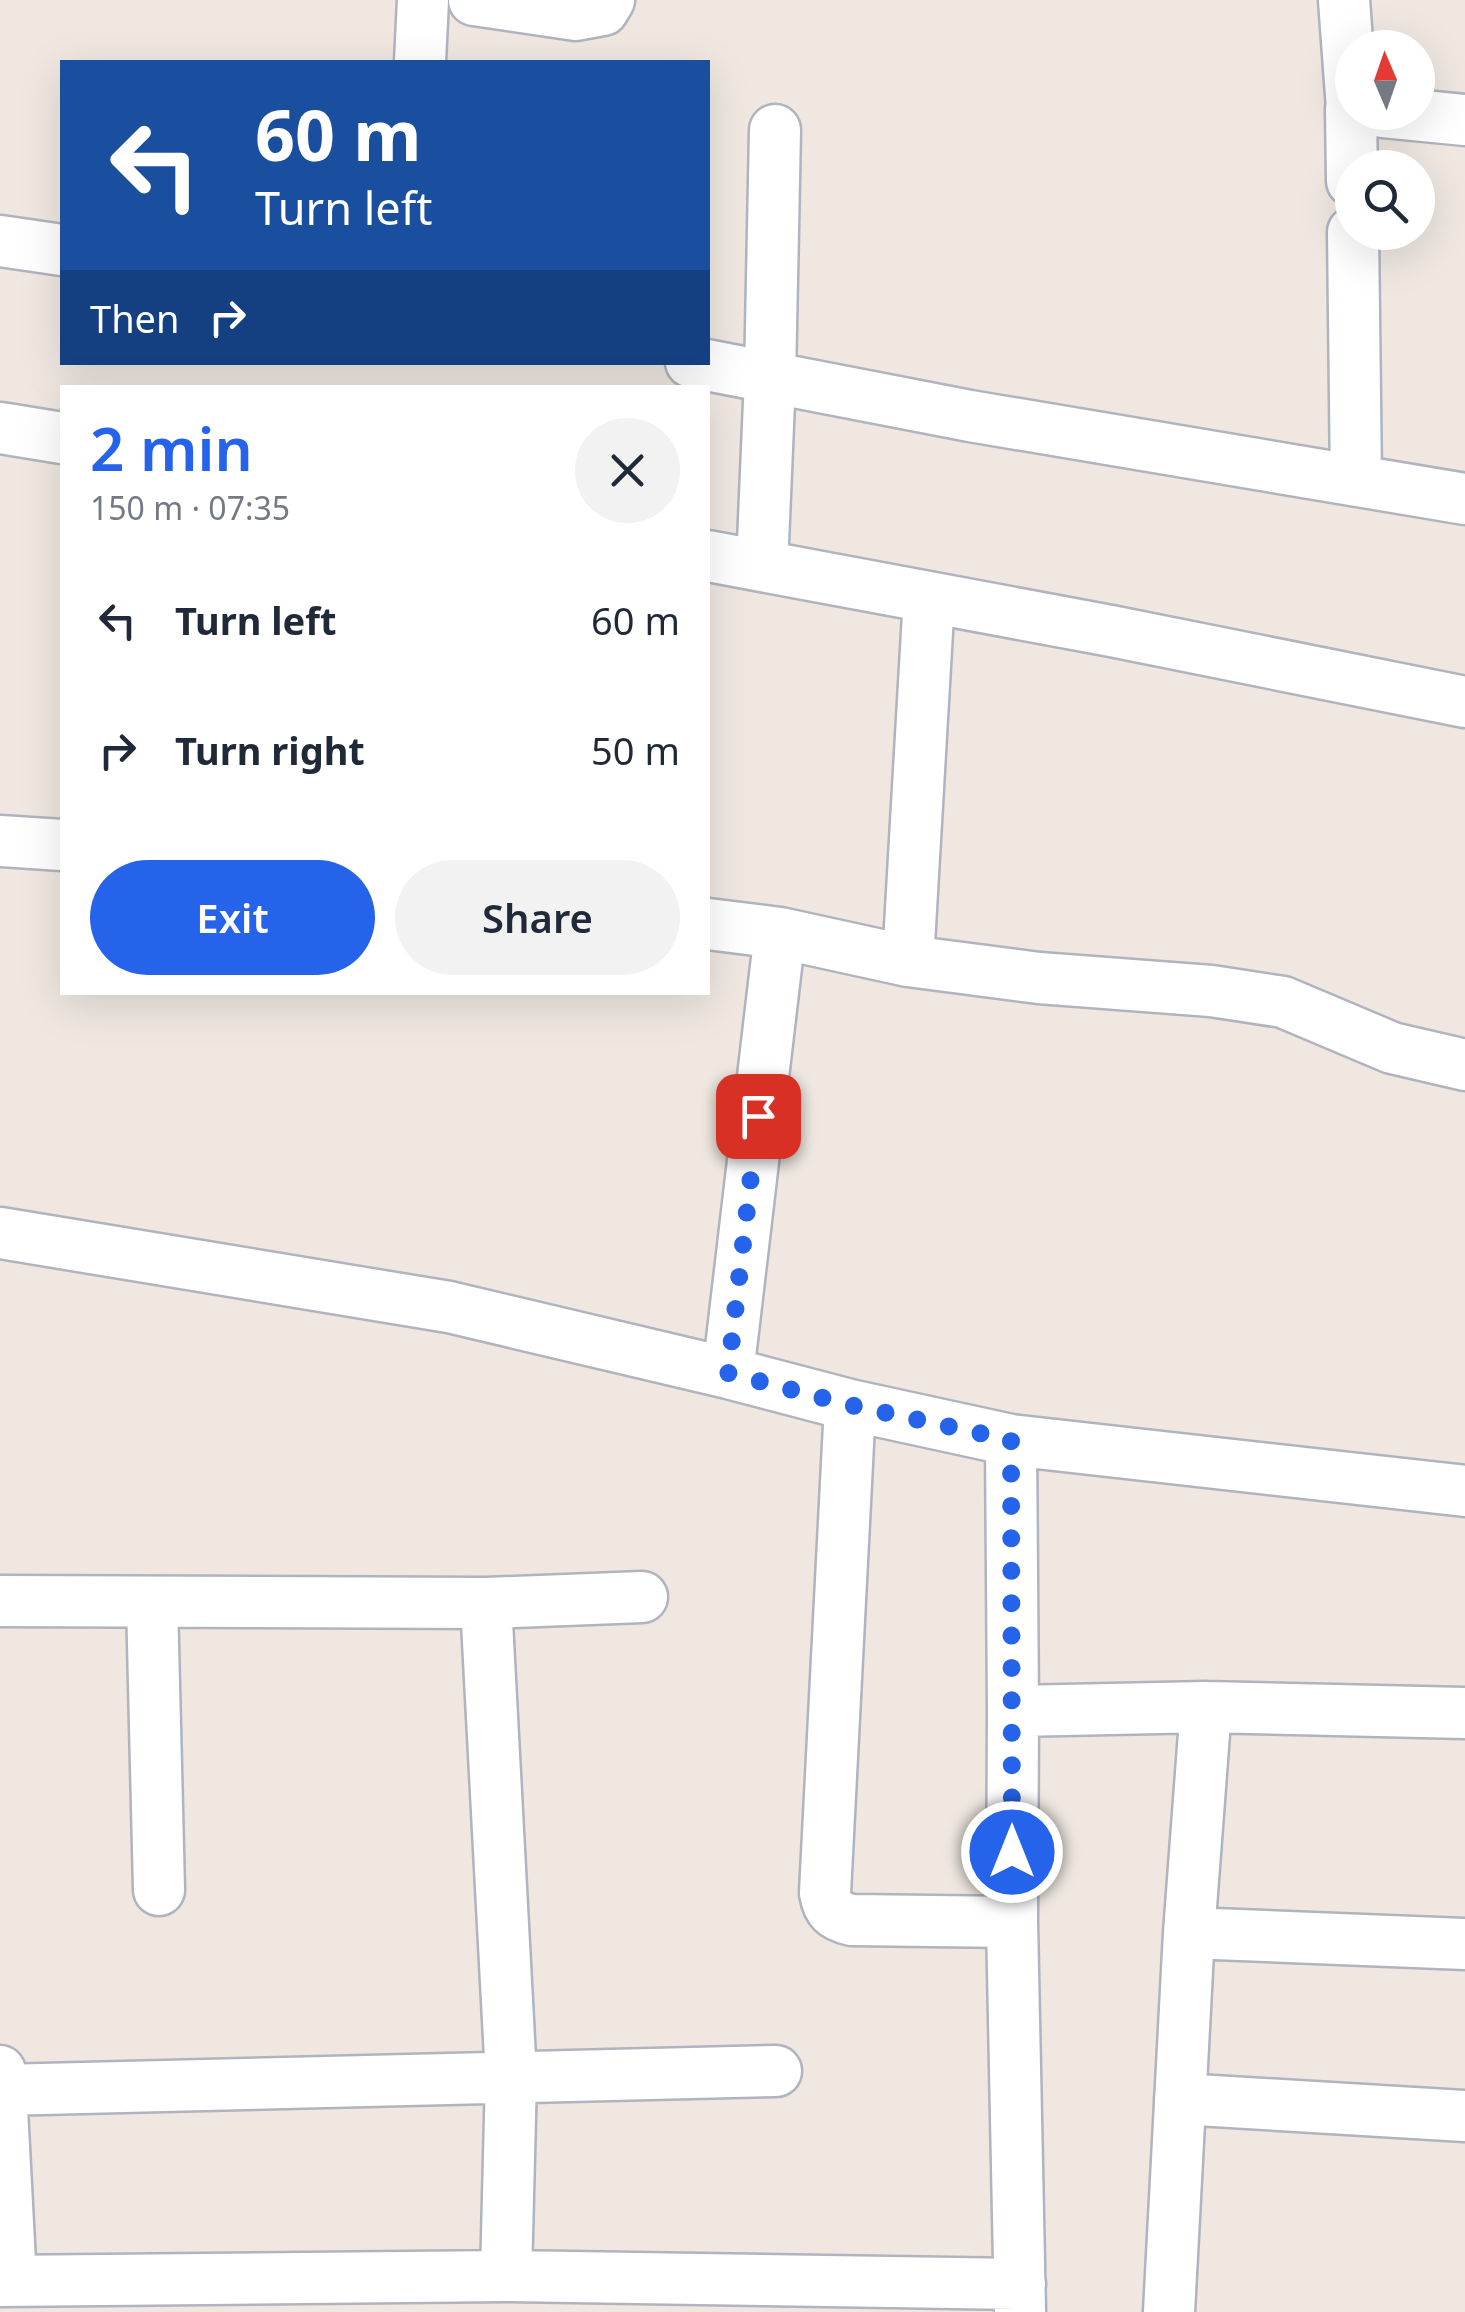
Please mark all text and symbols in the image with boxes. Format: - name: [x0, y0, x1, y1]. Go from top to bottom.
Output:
- north arrow: [1335, 30, 1435, 130]
- map controls: [1335, 30, 1435, 250]
- text: 60 m: [255, 86, 422, 182]
- icon: left: [90, 100, 220, 230]
- button: search: [1335, 150, 1435, 250]
- text: Turn left: [255, 177, 432, 238]
- icon: right: [200, 290, 255, 345]
- text: Then: [90, 292, 180, 344]
- text: 2 min: [90, 407, 253, 489]
- button: close: [575, 418, 680, 523]
- text: 150 m · 07:35: [90, 486, 290, 529]
- icon: left: [90, 593, 145, 648]
- text: Turn left: [175, 594, 337, 646]
- text: 60 m: [591, 594, 680, 646]
- icon: right: [90, 723, 145, 778]
- text: Turn right: [175, 724, 365, 776]
- text: 50 m: [591, 724, 680, 776]
- button: Exit: [90, 860, 375, 975]
- button: Share: [395, 860, 680, 975]
- pin: [716, 1074, 801, 1159]
- icon: arrive: [731, 1089, 786, 1144]
- position arrow: [960, 1800, 1064, 1904]

